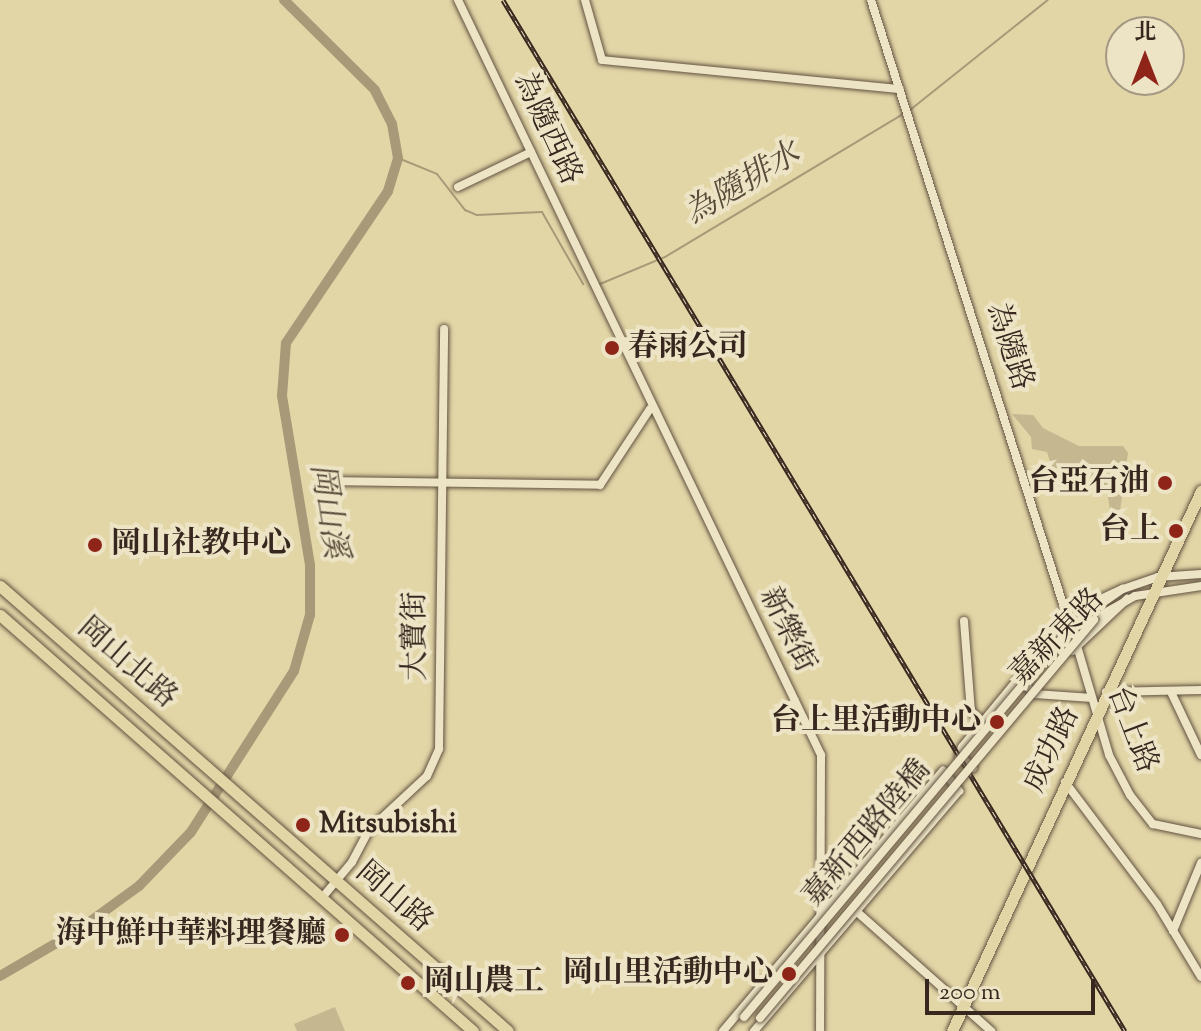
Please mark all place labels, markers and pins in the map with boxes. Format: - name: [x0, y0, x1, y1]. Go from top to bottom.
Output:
- place label: 春雨公司: [628, 330, 748, 366]
- marker: 春雨公司: [603, 339, 621, 357]
- place label: 台亞石油: [1029, 465, 1149, 501]
- marker: 台亞石油: [1156, 474, 1174, 492]
- place label: 台上: [1100, 513, 1160, 549]
- marker: 台上: [1167, 522, 1185, 540]
- place label: 岡山社教中心: [111, 527, 291, 563]
- marker: 岡山社教中心: [86, 536, 104, 554]
- place label: 台上里活動中心: [771, 704, 981, 740]
- marker: 台上里活動中心: [988, 713, 1006, 731]
- place label: Mitsubishi: [319, 807, 457, 843]
- marker: Mitsubishi: [294, 816, 312, 834]
- place label: 海中鮮中華料理餐廳: [56, 917, 326, 953]
- marker: 海中鮮中華料理餐廳: [333, 926, 351, 944]
- place label: 岡山里活動中心: [563, 956, 773, 992]
- place label: 岡山農工: [424, 965, 544, 1001]
- marker: 岡山里活動中心: [780, 965, 798, 983]
- marker: 岡山農工: [399, 974, 417, 992]

